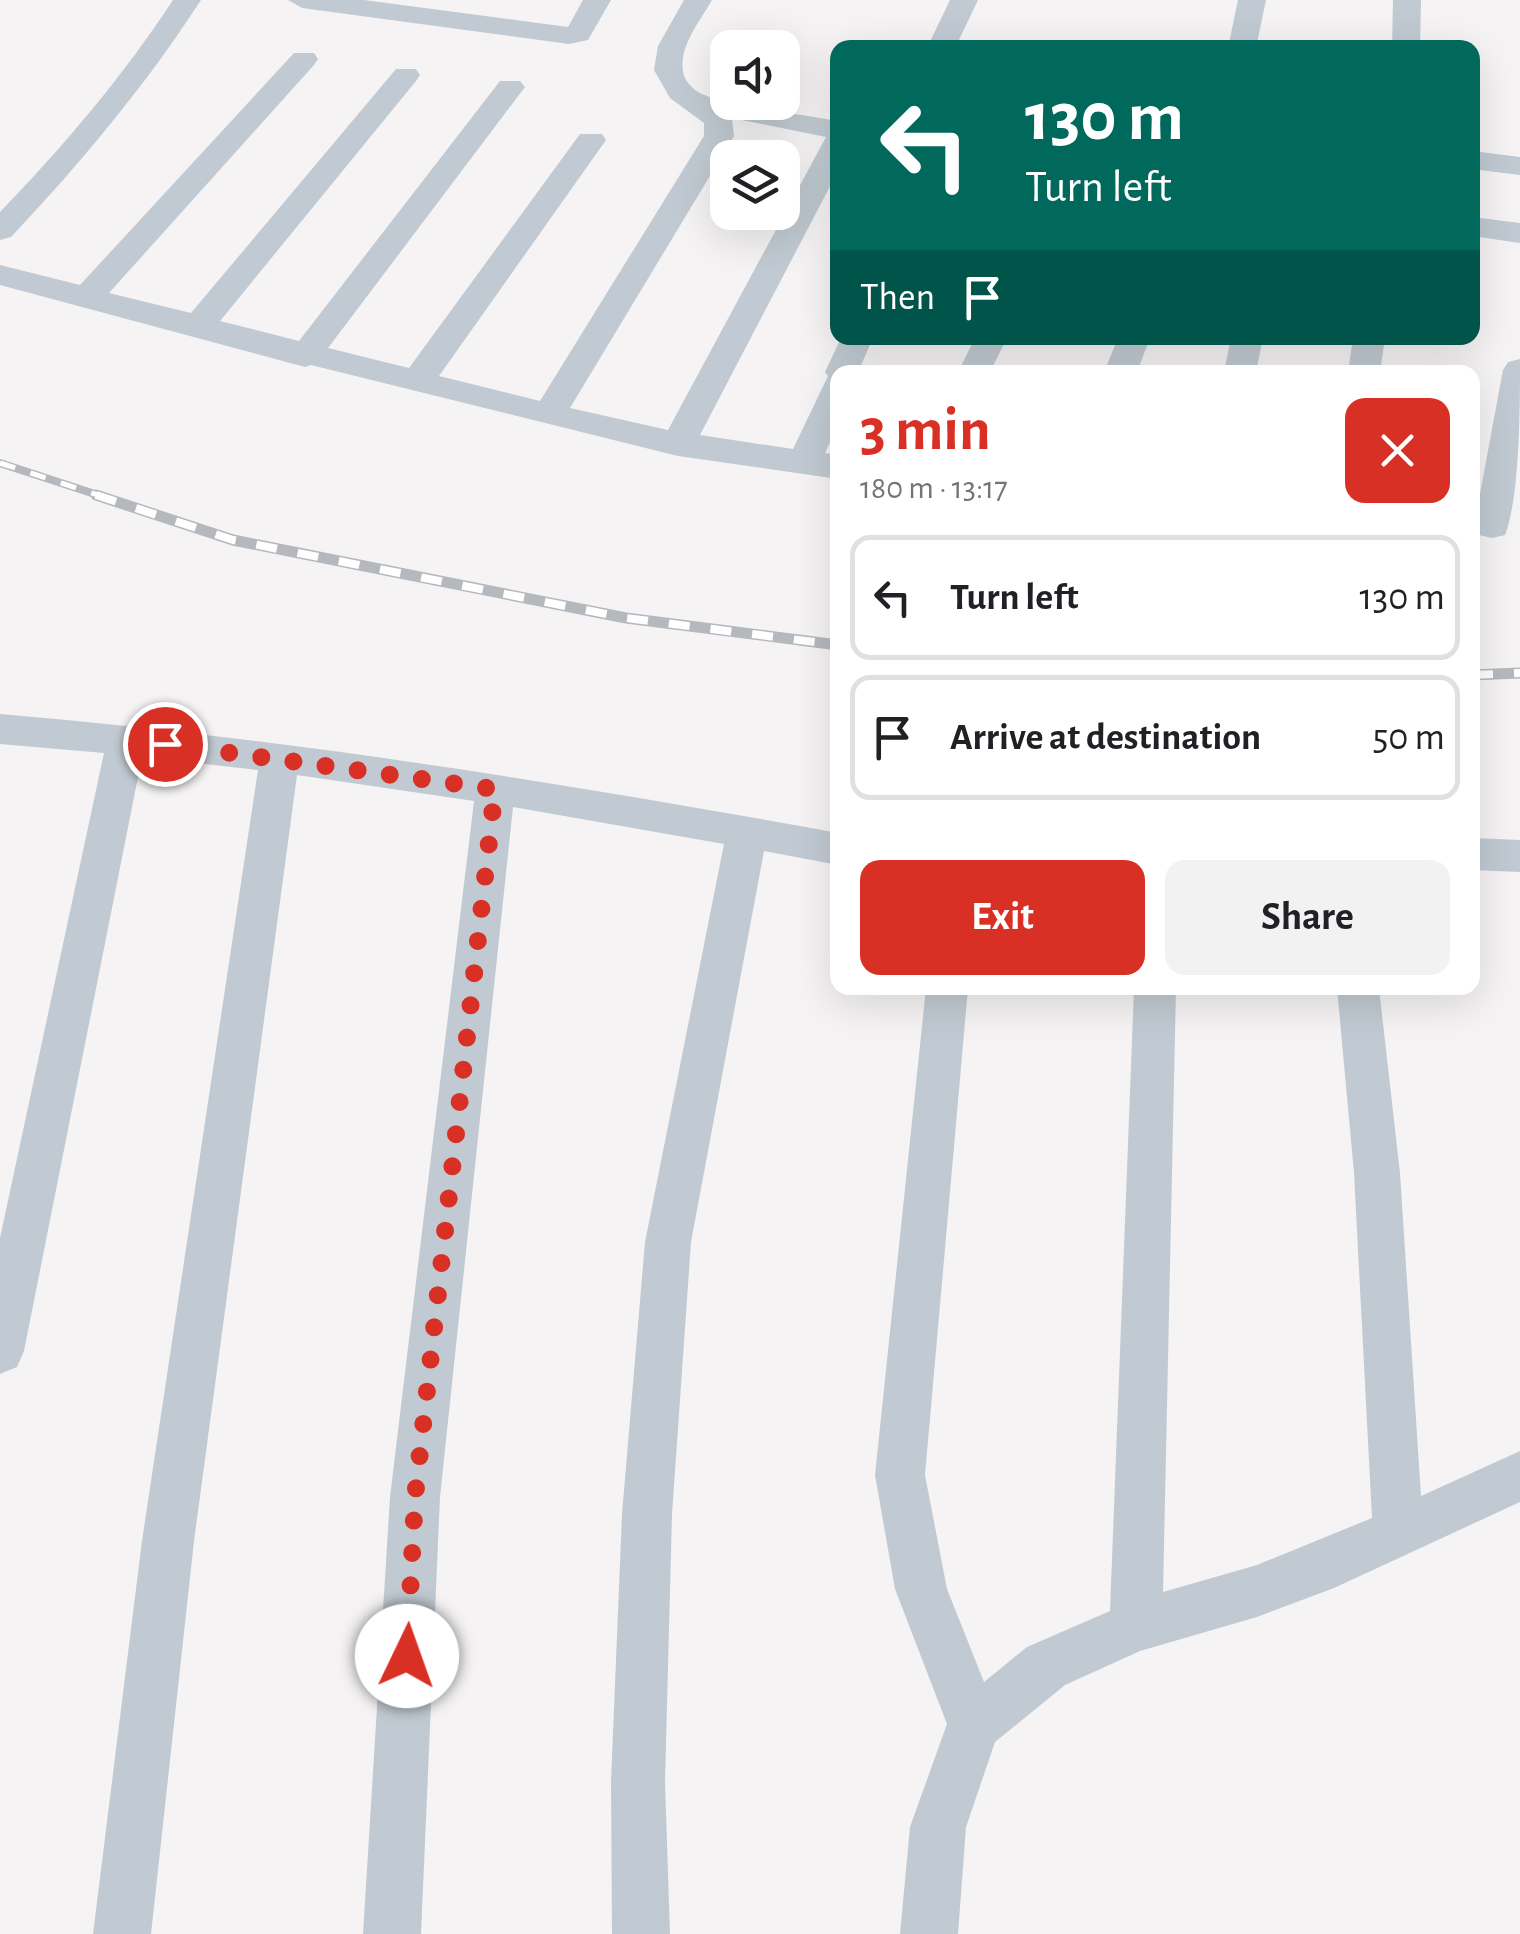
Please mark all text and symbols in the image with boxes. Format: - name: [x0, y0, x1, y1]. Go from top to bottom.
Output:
- map controls: [710, 30, 800, 230]
- button: sound: [710, 30, 800, 120]
- icon: left: [860, 80, 990, 210]
- text: 130 m: [1025, 83, 1184, 153]
- button: layers: [710, 140, 800, 230]
- text: Turn left: [1025, 165, 1172, 210]
- icon: arrive: [955, 270, 1010, 325]
- text: Then: [860, 279, 935, 317]
- button: close: [1345, 398, 1450, 503]
- text: 3 min: [860, 401, 991, 461]
- text: 180 m · 13:17: [860, 472, 1008, 504]
- icon: left: [865, 570, 920, 625]
- text: Turn left: [950, 579, 1078, 617]
- text: 130 m: [1360, 579, 1445, 617]
- pin: [123, 702, 208, 787]
- icon: arrive: [865, 710, 920, 765]
- icon: arrive: [138, 717, 193, 772]
- text: Arrive at destination: [950, 719, 1261, 757]
- text: 50 m: [1372, 719, 1445, 757]
- button: Exit: [860, 860, 1145, 975]
- button: Share: [1165, 860, 1450, 975]
- position arrow: [355, 1604, 459, 1708]

